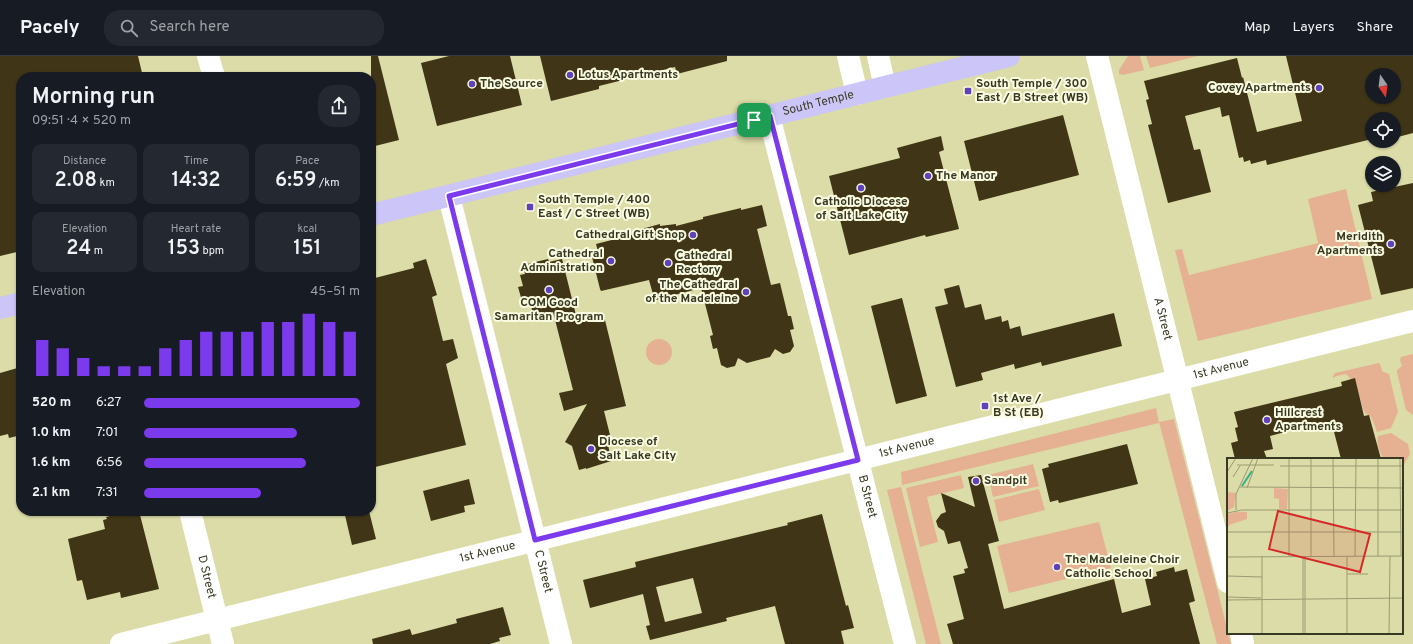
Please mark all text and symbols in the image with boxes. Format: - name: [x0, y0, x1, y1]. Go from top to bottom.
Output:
- search box: [104, 10, 384, 46]
- text: Pacely: [20, 16, 80, 40]
- icon: search: [118, 17, 140, 39]
- text: Search here: [150, 18, 230, 37]
- text: Map: [1244, 19, 1270, 36]
- text: Layers: [1292, 19, 1334, 36]
- text: Share: [1356, 19, 1393, 36]
- place label: Lotus Apartments: [578, 67, 678, 83]
- north arrow: [1365, 68, 1401, 104]
- map controls: [1365, 68, 1401, 192]
- marker: Lotus Apartments: [565, 70, 575, 80]
- place label: The Source: [480, 76, 543, 92]
- place label: South Temple / 300 East / B Street (WB): [976, 76, 1088, 106]
- marker: The Source: [467, 79, 477, 89]
- place label: Covey Apartments: [1208, 80, 1311, 96]
- marker: Covey Apartments: [1314, 83, 1324, 93]
- text: Morning run: [32, 84, 155, 111]
- button: share: [318, 85, 360, 127]
- marker: South Temple / 300 East / B Street (WB): [963, 86, 973, 96]
- street label: South Temple: [781, 87, 856, 120]
- pin: [737, 103, 771, 137]
- icon: arrive: [743, 109, 765, 131]
- button: locate: [1365, 112, 1401, 148]
- text: 09:51 · 4 × 520 m: [32, 113, 131, 129]
- text: Distance: [63, 154, 106, 168]
- text: Time: [184, 154, 208, 168]
- text: Pace: [295, 154, 319, 168]
- button: layers: [1365, 156, 1401, 192]
- text: 2.08: [55, 168, 97, 194]
- text: 14:32: [171, 168, 220, 194]
- text: 6:59: [275, 168, 316, 194]
- place label: The Manor: [936, 168, 995, 184]
- marker: The Manor: [923, 171, 933, 181]
- text: km: [97, 176, 115, 190]
- text: /km: [316, 176, 340, 190]
- marker: Catholic Diocese of Salt Lake City: [856, 183, 866, 193]
- place label: South Temple / 400 East / C Street (WB): [538, 192, 650, 222]
- place label: Catholic Diocese of Salt Lake City: [814, 194, 908, 224]
- marker: South Temple / 400 East / C Street (WB): [525, 202, 535, 212]
- text: Elevation: [62, 222, 107, 236]
- text: Heart rate: [171, 222, 221, 236]
- text: kcal: [298, 222, 317, 236]
- place label: Cathedral Gift Shop: [575, 227, 685, 243]
- place label: Meridith Apartments: [1317, 229, 1383, 259]
- marker: Cathedral Gift Shop: [688, 230, 698, 240]
- text: 24: [66, 236, 91, 262]
- text: 153: [168, 236, 200, 262]
- text: 151: [293, 236, 321, 262]
- marker: Meridith Apartments: [1386, 239, 1396, 249]
- text: m: [91, 244, 103, 258]
- text: bpm: [200, 244, 224, 258]
- place label: Cathedral Administration: [520, 246, 603, 276]
- place label: Cathedral Rectory: [676, 248, 731, 278]
- marker: Cathedral Administration: [606, 256, 616, 266]
- marker: Cathedral Rectory: [663, 258, 673, 268]
- place label: The Cathedral of the Madeleine: [645, 277, 738, 307]
- text: Elevation: [32, 284, 85, 300]
- text: 45–51 m: [310, 284, 360, 300]
- marker: COM Good Samaritan Program: [544, 285, 554, 295]
- marker: The Cathedral of the Madeleine: [741, 287, 751, 297]
- place label: COM Good Samaritan Program: [494, 295, 604, 325]
- street label: A Street: [1149, 296, 1176, 342]
- street label: 1st Avenue: [1192, 354, 1251, 384]
- place label: 1st Ave / B St (EB): [993, 391, 1044, 421]
- text: 520 m: [32, 395, 71, 411]
- text: 6:27: [96, 395, 121, 411]
- marker: 1st Ave / B St (EB): [980, 401, 990, 411]
- place label: Hillcrest Apartments: [1275, 405, 1341, 435]
- marker: Hillcrest Apartments: [1262, 415, 1272, 425]
- text: 1.0 km: [32, 425, 71, 441]
- text: 7:01: [96, 425, 118, 441]
- street label: 1st Avenue: [877, 433, 936, 462]
- place label: Diocese of Salt Lake City: [599, 434, 676, 464]
- marker: Diocese of Salt Lake City: [586, 444, 596, 454]
- text: 1.6 km: [32, 455, 70, 471]
- text: 6:56: [96, 455, 123, 471]
- inset map: [1227, 458, 1403, 634]
- street label: B Street: [854, 473, 880, 520]
- place label: Sandpit: [984, 473, 1028, 489]
- marker: Sandpit: [971, 476, 981, 486]
- text: 2.1 km: [32, 485, 70, 501]
- text: 7:31: [96, 485, 118, 501]
- street label: 1st Avenue: [458, 538, 517, 567]
- street label: C Street: [530, 548, 556, 595]
- place label: The Madeleine Choir Catholic School: [1065, 552, 1180, 582]
- street label: D Street: [193, 554, 219, 600]
- marker: The Madeleine Choir Catholic School: [1052, 562, 1062, 572]

